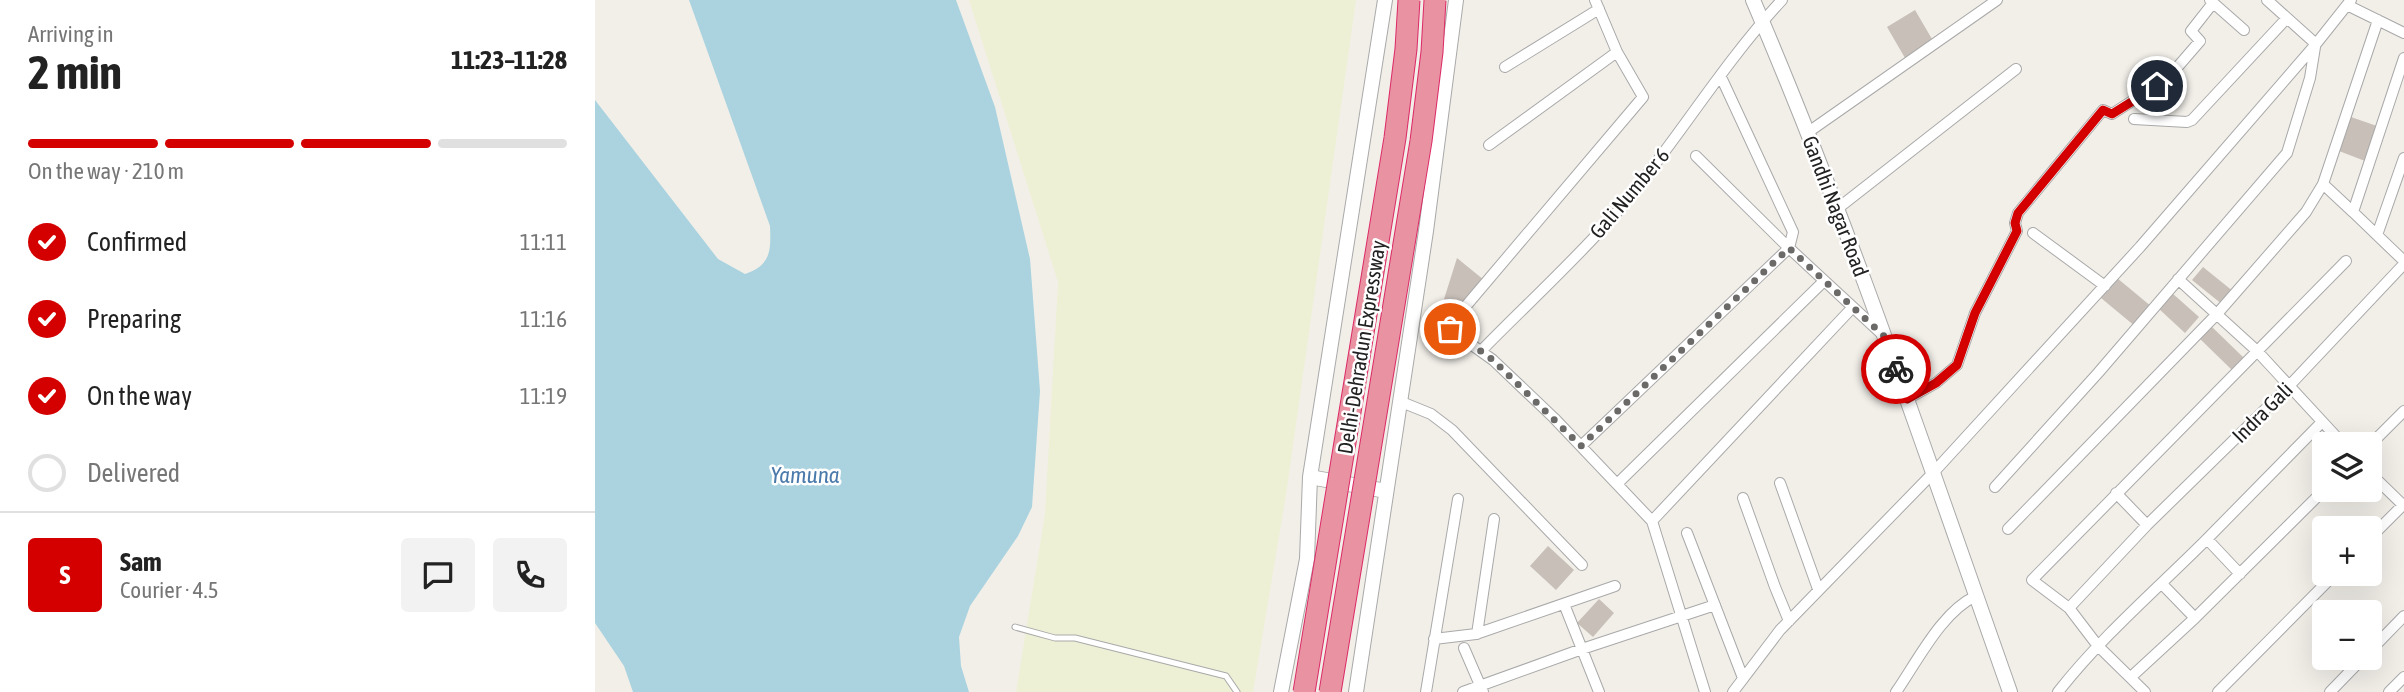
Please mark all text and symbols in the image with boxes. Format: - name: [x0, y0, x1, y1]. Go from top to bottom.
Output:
- text: Arriving in: [28, 21, 114, 47]
- text: 11:23–11:28: [451, 45, 567, 75]
- text: 2 min: [28, 46, 122, 99]
- pin: [2127, 56, 2187, 116]
- icon: home: [2138, 67, 2176, 105]
- street label: Gandhi Nagar Road: [1798, 132, 1874, 280]
- street label: Gali Number 6: [1584, 143, 1674, 243]
- text: On the way · 210 m: [28, 158, 184, 184]
- icon: check: [28, 223, 66, 261]
- text: Confirmed: [87, 227, 187, 257]
- text: 11:11: [520, 229, 567, 255]
- street label: Delhi-Dehradun Expressway: [1332, 238, 1390, 456]
- pin: [1420, 299, 1480, 359]
- icon: check: [28, 300, 66, 338]
- text: Preparing: [87, 304, 181, 334]
- text: 11:16: [520, 306, 567, 332]
- icon: bag: [1431, 310, 1469, 348]
- courier: [1861, 334, 1931, 404]
- icon: bike: [1877, 350, 1915, 388]
- icon: check: [28, 377, 66, 415]
- street label: Indra Gali: [2227, 377, 2297, 447]
- text: On the way: [87, 381, 192, 411]
- text: 11:19: [520, 383, 567, 409]
- map controls: [2312, 432, 2382, 670]
- button: layers: [2312, 432, 2382, 502]
- text: Delivered: [87, 458, 180, 488]
- water label: Yamuna: [770, 462, 840, 488]
- button: +: [2312, 516, 2382, 586]
- button: chat: [401, 538, 475, 612]
- button: phone: [493, 538, 567, 612]
- text: Sam: [120, 547, 162, 577]
- text: S: [60, 560, 70, 590]
- text: Courier · 4.5: [120, 577, 219, 603]
- button: −: [2312, 600, 2382, 670]

